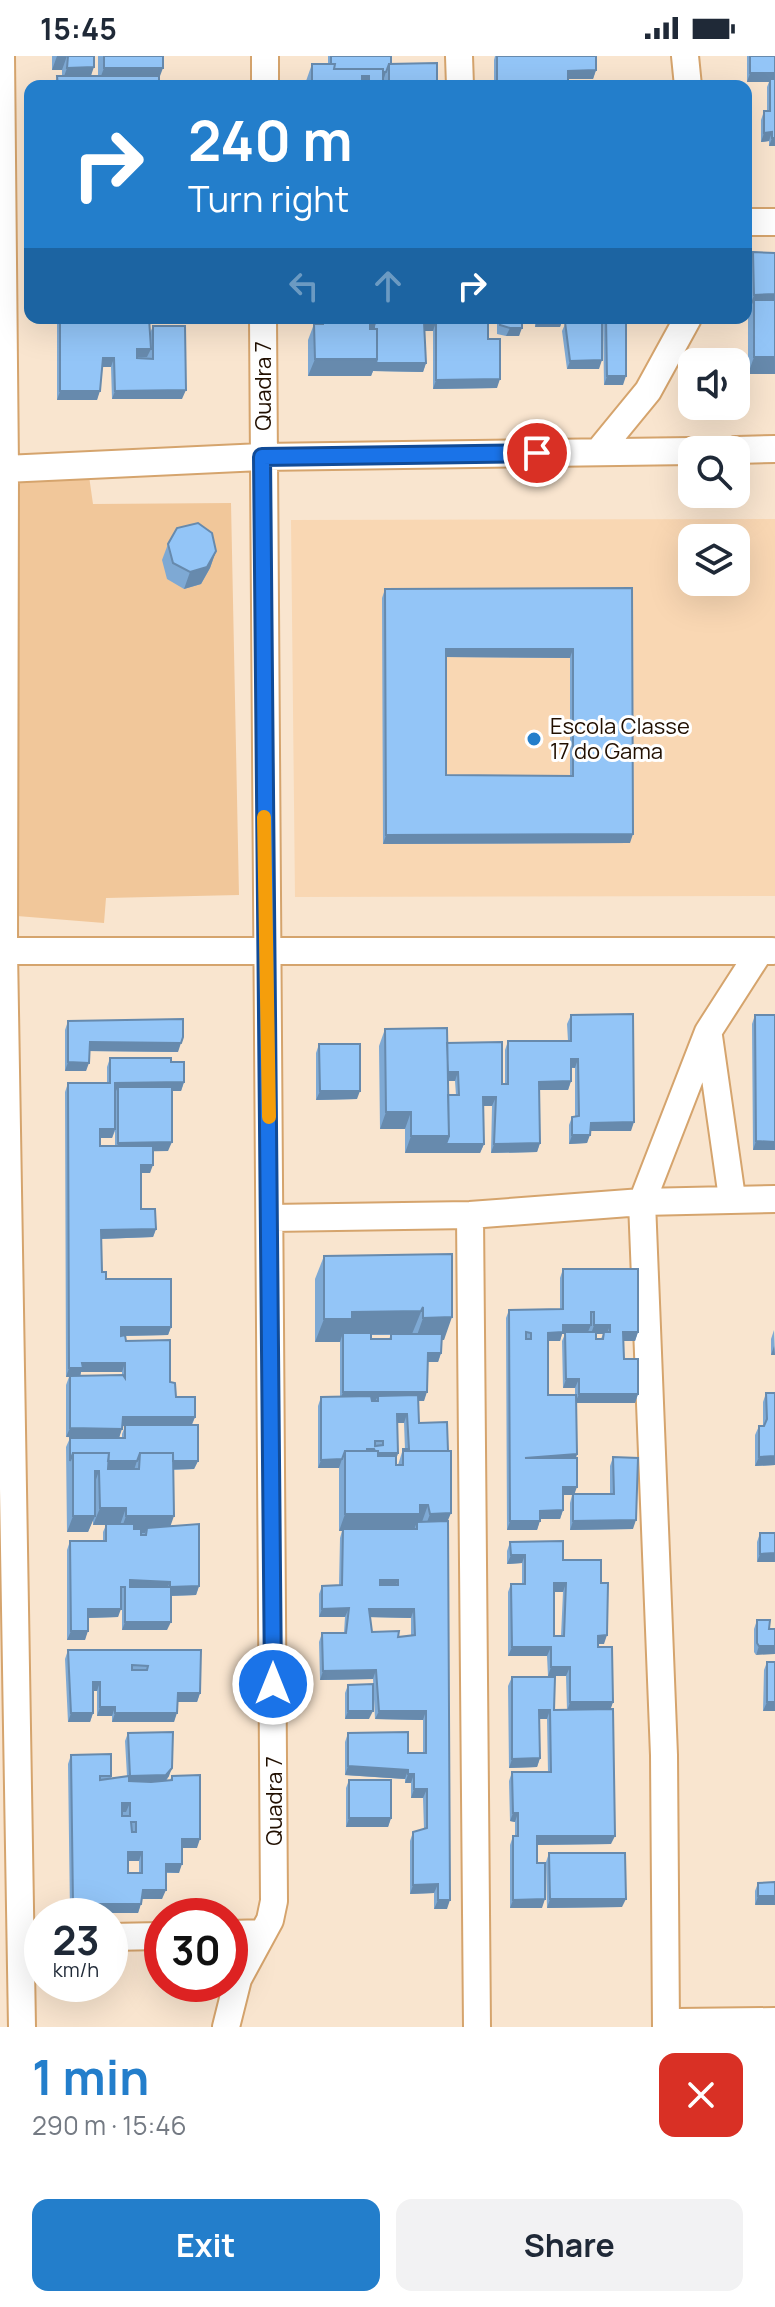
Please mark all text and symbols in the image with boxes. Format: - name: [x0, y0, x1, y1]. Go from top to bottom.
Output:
- text: 15:45: [40, 8, 117, 49]
- text: 240 m: [188, 101, 353, 178]
- icon: right: [56, 112, 160, 216]
- text: Turn right: [188, 174, 349, 223]
- icon: left: [282, 264, 326, 308]
- icon: ahead: [366, 264, 410, 308]
- icon: right: [450, 264, 494, 308]
- street label: Quadra 7: [248, 341, 278, 431]
- map controls: [678, 348, 750, 596]
- button: sound: [678, 348, 750, 420]
- pin: [503, 419, 571, 487]
- icon: arrive: [515, 431, 559, 475]
- button: search: [678, 436, 750, 508]
- button: layers: [678, 524, 750, 596]
- place label: Escola Classe 17 do Gama: [550, 711, 690, 766]
- marker: Escola Classe 17 do Gama: [525, 730, 543, 748]
- position arrow: [231, 1642, 315, 1726]
- street label: Quadra 7: [259, 1756, 289, 1846]
- speed limit sign: 30: [144, 1898, 248, 2002]
- text: 23: [52, 1912, 100, 1967]
- text: km/h: [53, 1956, 99, 1983]
- text: 1 min: [32, 2044, 149, 2109]
- button: close: [659, 2053, 743, 2137]
- text: 290 m · 15:46: [32, 2107, 187, 2143]
- button: Exit: [32, 2199, 380, 2291]
- button: Share: [396, 2199, 743, 2291]

